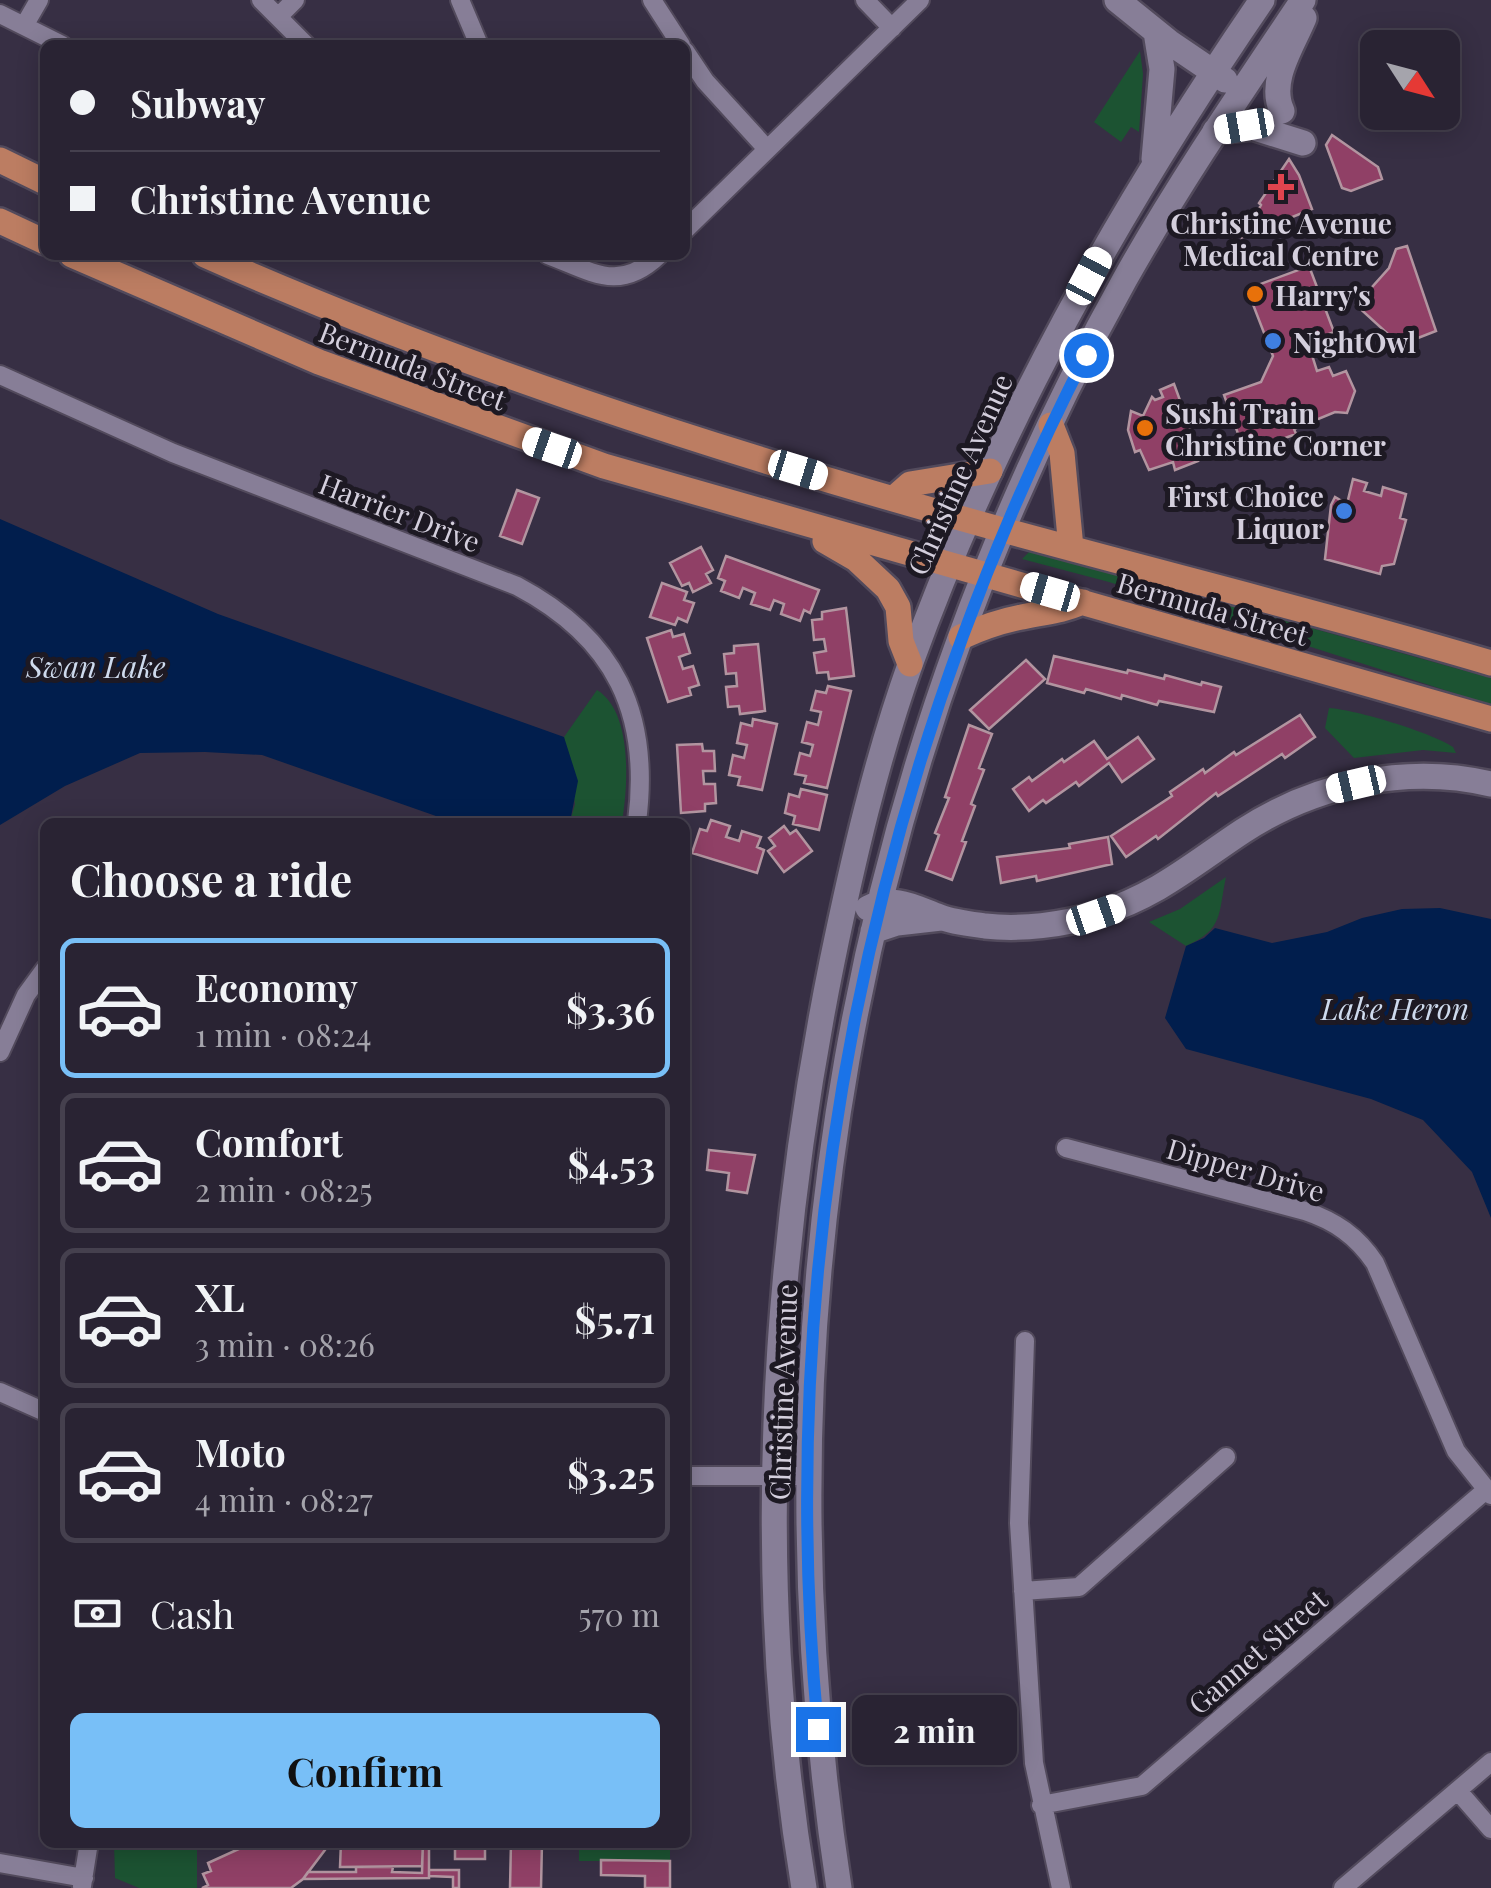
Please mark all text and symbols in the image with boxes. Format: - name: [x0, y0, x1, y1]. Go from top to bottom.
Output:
- north arrow: [1360, 30, 1460, 130]
- map controls: [1360, 30, 1460, 130]
- text: Subway: [130, 77, 266, 128]
- car: [1212, 106, 1276, 146]
- text: Christine Avenue: [130, 173, 431, 224]
- marker: Christine Avenue Medical Centre: [1268, 174, 1294, 200]
- place label: Christine Avenue Medical Centre: [1170, 204, 1392, 273]
- car: [1062, 242, 1116, 310]
- place label: Harry's: [1275, 276, 1371, 313]
- marker: Harry's: [1244, 283, 1266, 305]
- street label: Bermuda Street: [314, 312, 513, 418]
- place label: NightOwl: [1293, 323, 1416, 360]
- marker: NightOwl: [1262, 330, 1284, 352]
- route start: [1064, 333, 1109, 378]
- street label: Christine Avenue: [898, 368, 1020, 580]
- place label: Sushi Train Christine Corner: [1165, 394, 1386, 463]
- marker: Sushi Train Christine Corner: [1134, 417, 1156, 439]
- car: [519, 424, 585, 472]
- car: [765, 447, 831, 493]
- street label: Harrier Drive: [314, 464, 486, 560]
- place label: First Choice Liquor: [1167, 477, 1324, 546]
- marker: First Choice Liquor: [1333, 500, 1355, 522]
- street label: Bermuda Street: [1113, 563, 1314, 653]
- car: [1017, 569, 1083, 615]
- water label: Swan Lake: [25, 646, 166, 686]
- car: [1323, 763, 1389, 805]
- text: Choose a ride: [70, 848, 352, 908]
- car: [1063, 891, 1129, 939]
- text: Economy: [195, 961, 358, 1012]
- icon: car: [75, 963, 165, 1053]
- text: $3.36: [566, 983, 655, 1034]
- water label: Lake Heron: [1319, 988, 1469, 1028]
- text: 1 min · 08:24: [195, 1012, 372, 1055]
- text: Comfort: [195, 1116, 343, 1167]
- icon: car: [75, 1118, 165, 1208]
- street label: Dipper Drive: [1163, 1129, 1329, 1209]
- text: $4.53: [567, 1138, 655, 1189]
- text: 2 min · 08:25: [195, 1167, 373, 1210]
- text: XL: [195, 1271, 244, 1322]
- icon: car: [75, 1273, 165, 1363]
- street label: Christine Avenue: [760, 1283, 804, 1501]
- text: $5.71: [574, 1293, 655, 1344]
- text: 3 min · 08:26: [195, 1322, 375, 1365]
- text: Moto: [195, 1426, 286, 1477]
- icon: car: [75, 1428, 165, 1518]
- text: $3.25: [567, 1448, 655, 1499]
- text: 4 min · 08:27: [195, 1477, 373, 1520]
- street label: Gannet Street: [1180, 1580, 1335, 1722]
- icon: cash: [70, 1586, 125, 1641]
- text: Cash: [150, 1588, 234, 1639]
- text: 570 m: [578, 1592, 660, 1635]
- callout: 2 min: [853, 1694, 1018, 1764]
- route end: [796, 1707, 841, 1752]
- text: 2 min: [893, 1708, 976, 1751]
- button: Confirm: [70, 1713, 660, 1828]

